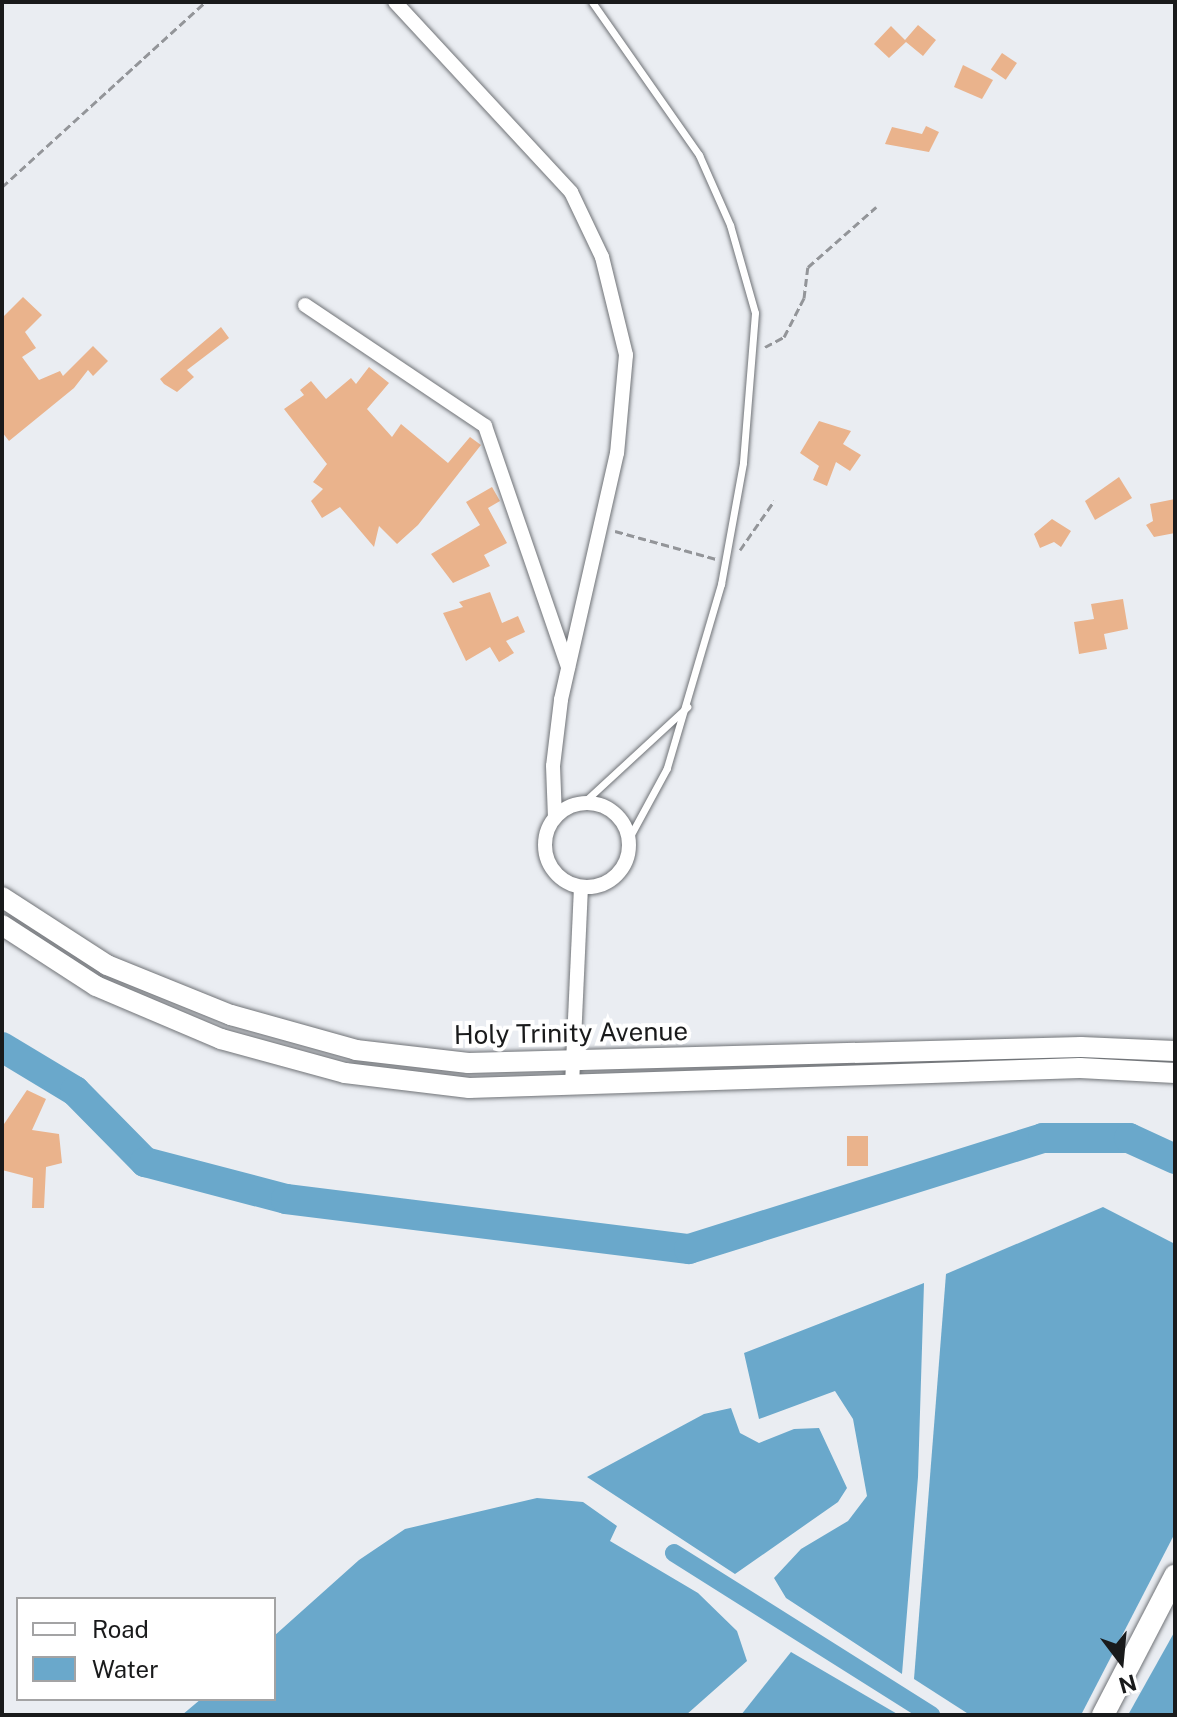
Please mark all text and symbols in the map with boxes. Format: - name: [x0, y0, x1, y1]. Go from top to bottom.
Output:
- street label: Holy Trinity Avenue: [454, 1015, 688, 1051]
- legend: [16, 1597, 276, 1701]
- text: Road: [92, 1615, 149, 1643]
- north arrow: [1081, 1621, 1161, 1701]
- text: Water: [92, 1655, 159, 1683]
- text: N: [1116, 1669, 1139, 1699]

